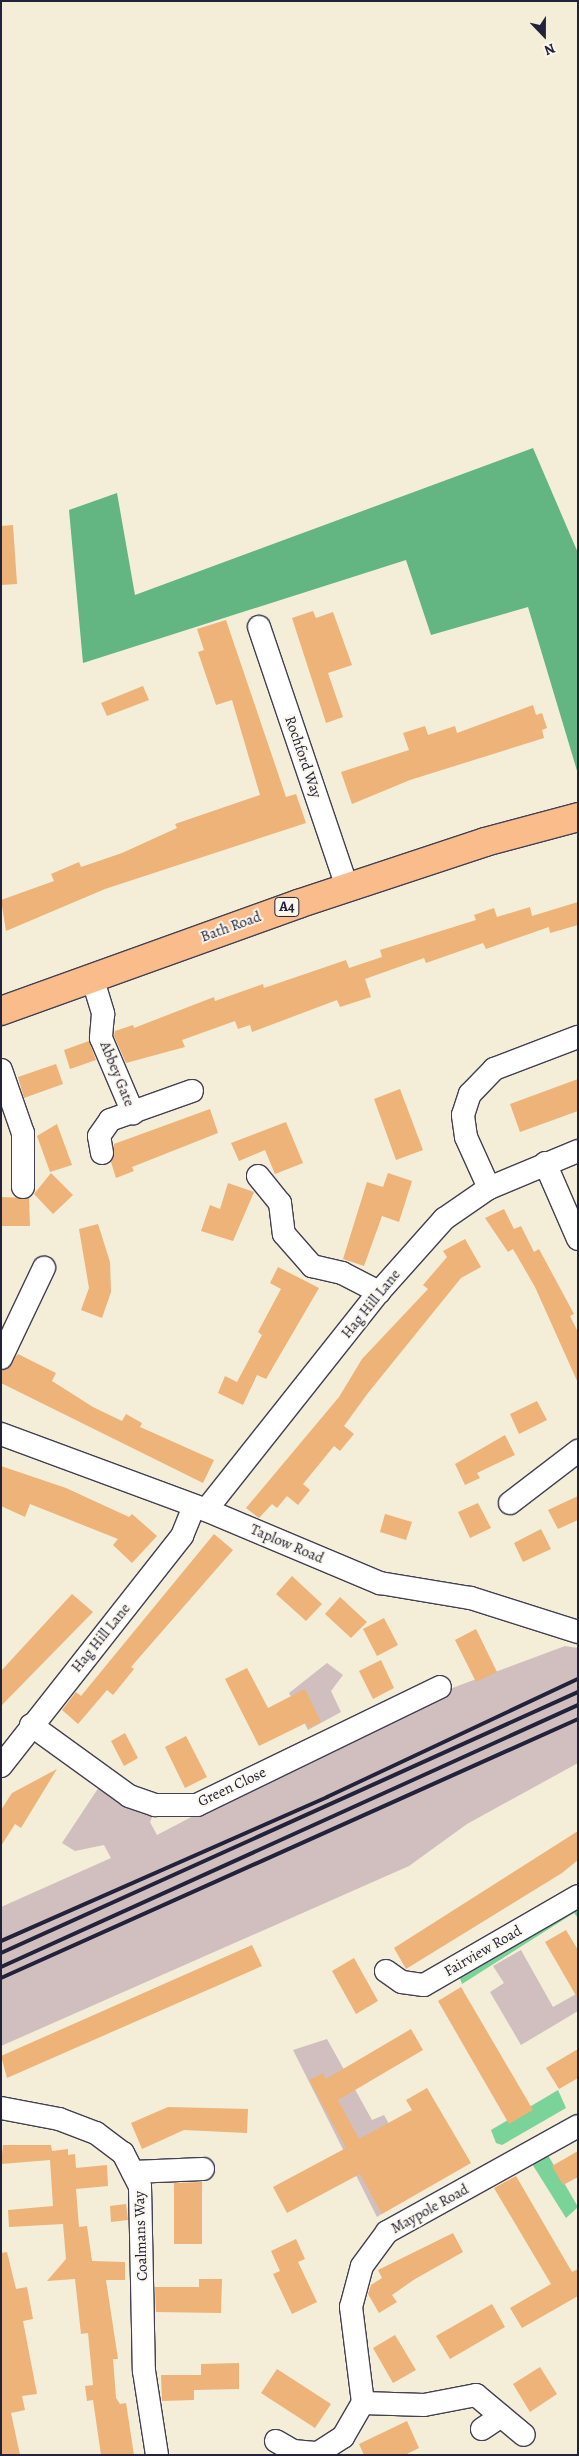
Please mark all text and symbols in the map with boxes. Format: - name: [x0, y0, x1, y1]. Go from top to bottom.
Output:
- north arrow: [519, 10, 569, 60]
- text: N: [542, 39, 558, 60]
- street label: Rochford Way: [281, 714, 325, 800]
- road number: A4: [273, 896, 301, 919]
- street label: Bath Road: [198, 908, 264, 946]
- street label: Abbey Gate: [96, 1039, 138, 1109]
- street label: Hag Hill Lane: [338, 1266, 404, 1342]
- street label: Taplow Road: [248, 1520, 326, 1568]
- street label: Hag Hill Lane: [68, 1600, 134, 1676]
- street label: Green Close: [195, 1763, 269, 1811]
- street label: Fairview Road: [441, 1922, 525, 1980]
- street label: Maypole Road: [388, 2180, 472, 2238]
- street label: Coalmans Way: [130, 2191, 152, 2281]

